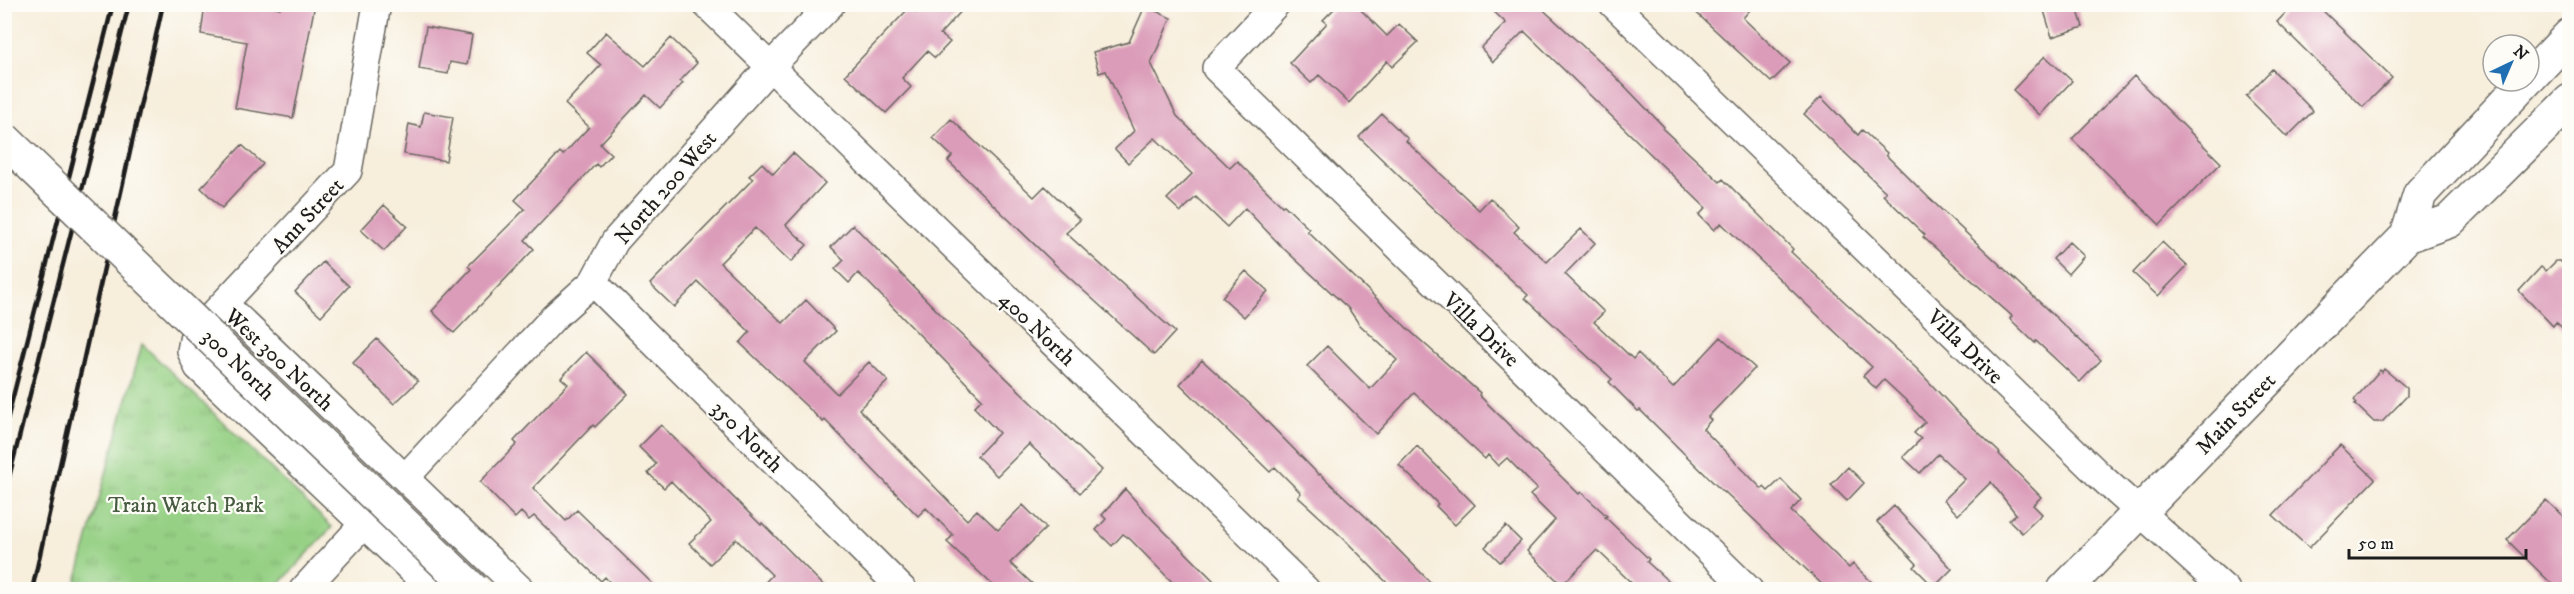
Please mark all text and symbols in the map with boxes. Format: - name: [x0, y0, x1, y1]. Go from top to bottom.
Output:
- north arrow: [2481, 33, 2541, 93]
- text: N: [2509, 41, 2532, 65]
- street label: North 200 West: [610, 126, 723, 250]
- street label: Ann Street: [266, 173, 350, 260]
- street label: 400 North: [993, 286, 1081, 372]
- street label: Villa Drive: [1436, 286, 1525, 373]
- street label: West 300 North: [220, 302, 340, 416]
- street label: Villa Drive: [1920, 303, 2009, 390]
- street label: 300 North: [197, 323, 281, 405]
- street label: Main Street: [2190, 367, 2282, 461]
- street label: 350 North: [705, 395, 789, 479]
- park label: Train Watch Park: [108, 492, 264, 519]
- scale bar: [2349, 522, 2526, 560]
- text: 50 m: [2358, 533, 2394, 555]

